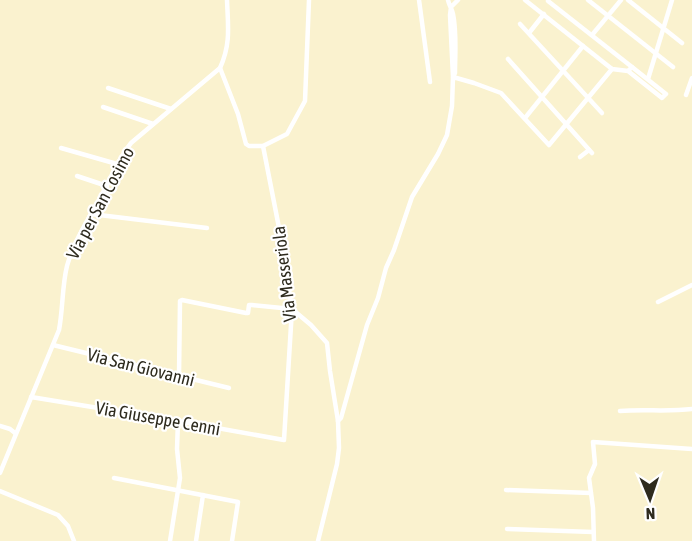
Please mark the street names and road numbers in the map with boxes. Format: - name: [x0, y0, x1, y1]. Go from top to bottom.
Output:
- street label: Via per San Cosimo: [62, 143, 138, 263]
- street label: Via Masseriola: [268, 225, 300, 323]
- street label: Via San Giovanni: [85, 343, 197, 391]
- street label: Via Giuseppe Cenni: [94, 397, 222, 439]

